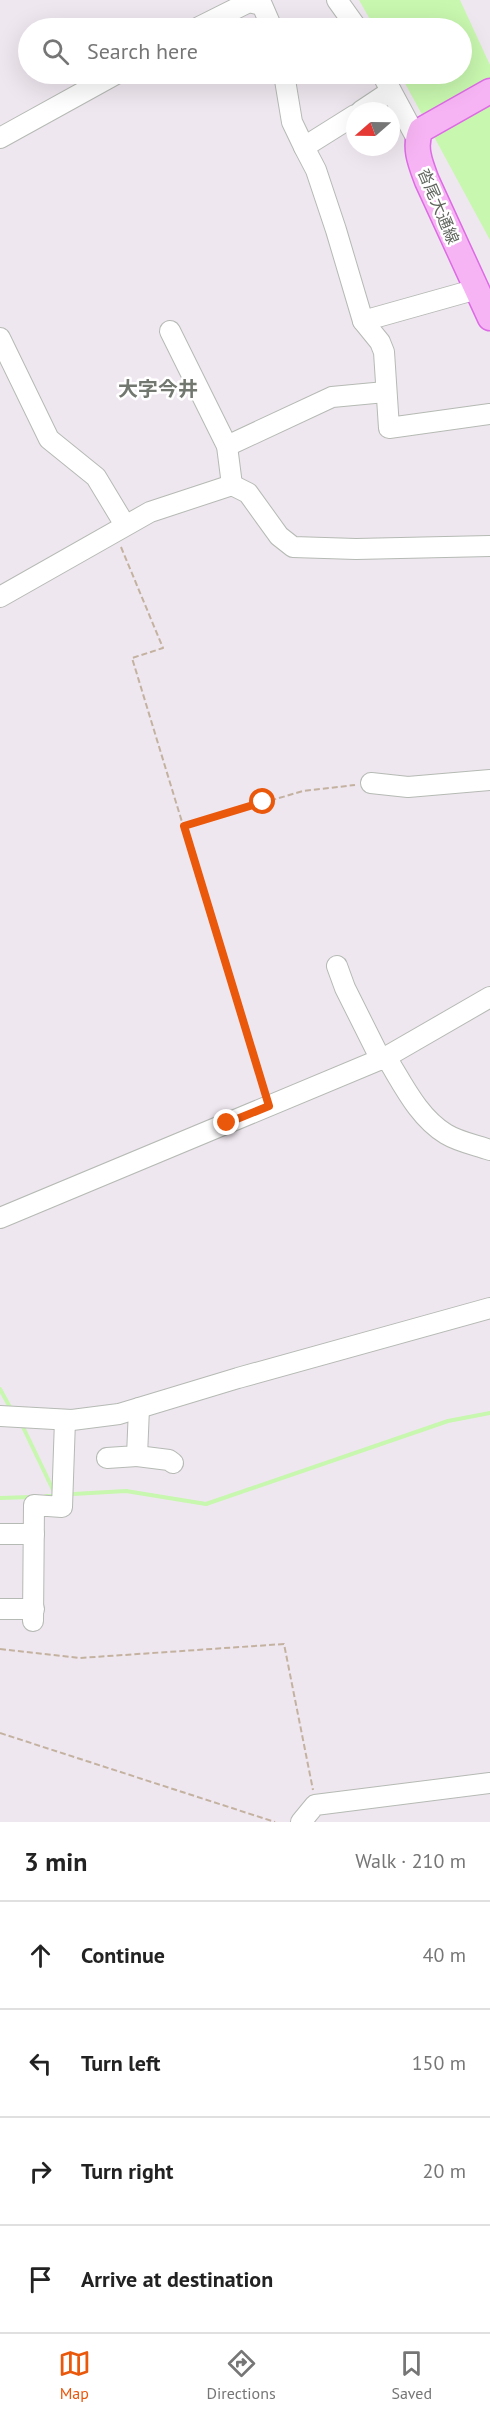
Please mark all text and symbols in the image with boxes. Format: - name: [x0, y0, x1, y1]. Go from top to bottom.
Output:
- search box: [18, 18, 472, 84]
- icon: search: [39, 35, 72, 68]
- text: Search here: [87, 37, 198, 65]
- north arrow: [346, 102, 400, 156]
- street label: 沓尾大通線: [414, 165, 464, 247]
- district label: 大字今井: [118, 376, 198, 402]
- route start: [249, 788, 275, 814]
- route end: [213, 1109, 239, 1135]
- text: 3 min: [24, 1845, 87, 1878]
- text: Walk · 210 m: [355, 1848, 466, 1874]
- icon: ahead: [24, 1939, 57, 1972]
- text: Continue: [81, 1941, 165, 1969]
- text: 40 m: [423, 1942, 466, 1968]
- icon: left: [24, 2047, 57, 2080]
- text: Turn left: [81, 2049, 161, 2077]
- text: 150 m: [412, 2050, 466, 2076]
- icon: right: [24, 2155, 57, 2188]
- text: Turn right: [81, 2157, 173, 2185]
- text: 20 m: [423, 2158, 466, 2184]
- icon: arrive: [24, 2263, 57, 2296]
- text: Arrive at destination: [81, 2265, 273, 2293]
- tab: Map: [58, 2347, 91, 2403]
- tab: Directions: [207, 2347, 276, 2403]
- tab: Saved: [391, 2347, 432, 2403]

